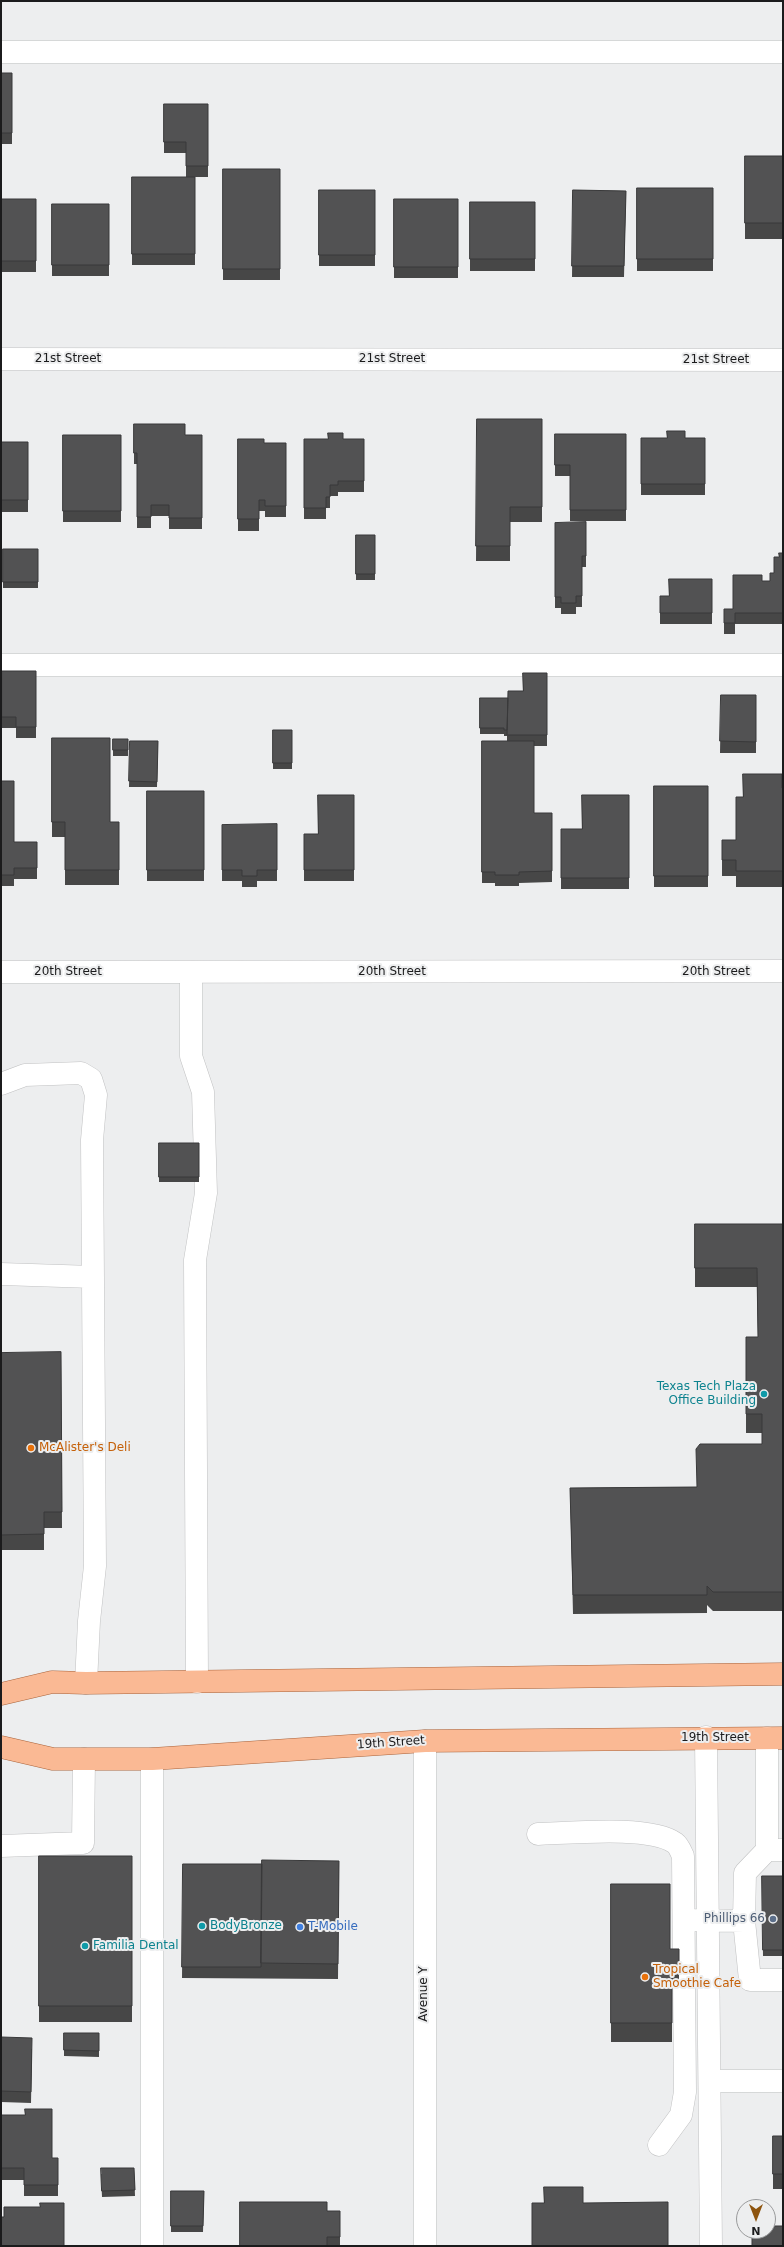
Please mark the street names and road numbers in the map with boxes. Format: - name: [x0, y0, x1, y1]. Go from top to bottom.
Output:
- street label: 21st Street: [35, 352, 101, 366]
- street label: 21st Street: [359, 352, 425, 366]
- street label: 21st Street: [683, 353, 749, 367]
- street label: 20th Street: [34, 965, 102, 979]
- street label: 20th Street: [358, 965, 426, 979]
- street label: 20th Street: [682, 965, 750, 979]
- street label: 19th Street: [681, 1731, 749, 1745]
- street label: 19th Street: [357, 1733, 425, 1753]
- street label: Avenue Y: [417, 1966, 431, 2022]

